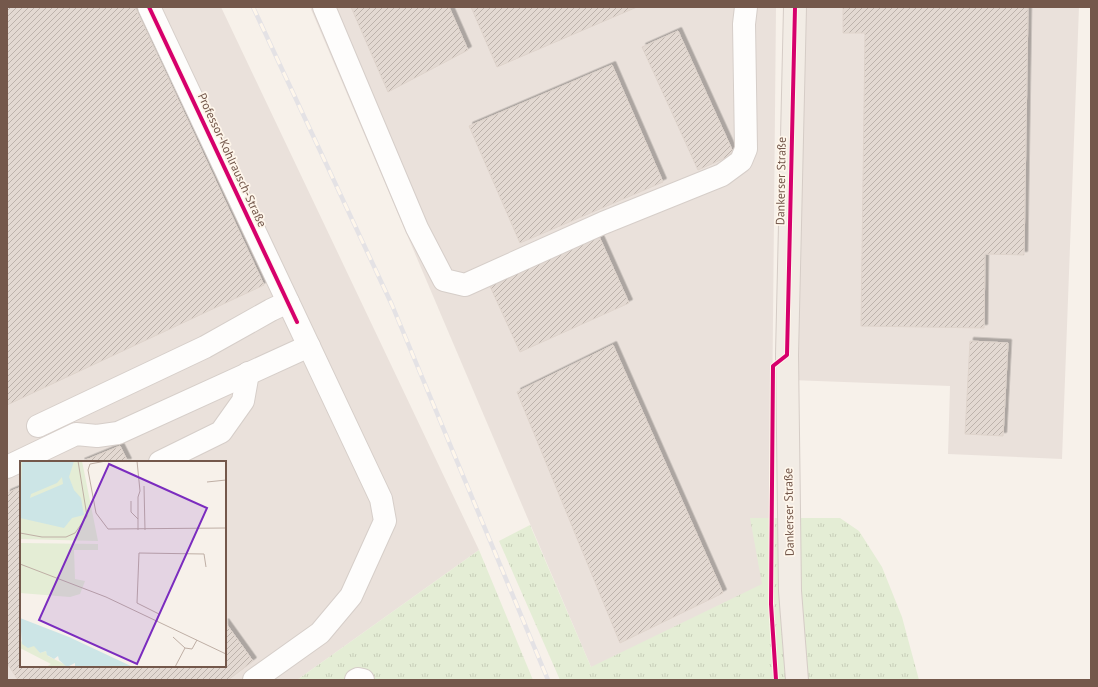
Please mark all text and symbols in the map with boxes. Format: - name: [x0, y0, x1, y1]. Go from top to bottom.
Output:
- street label: Professor-Kohlrausch-Straße: [195, 90, 270, 229]
- street label: Dankerser Straße: [772, 137, 789, 225]
- inset map: [20, 461, 226, 667]
- street label: Dankerser Straße: [780, 468, 797, 556]

